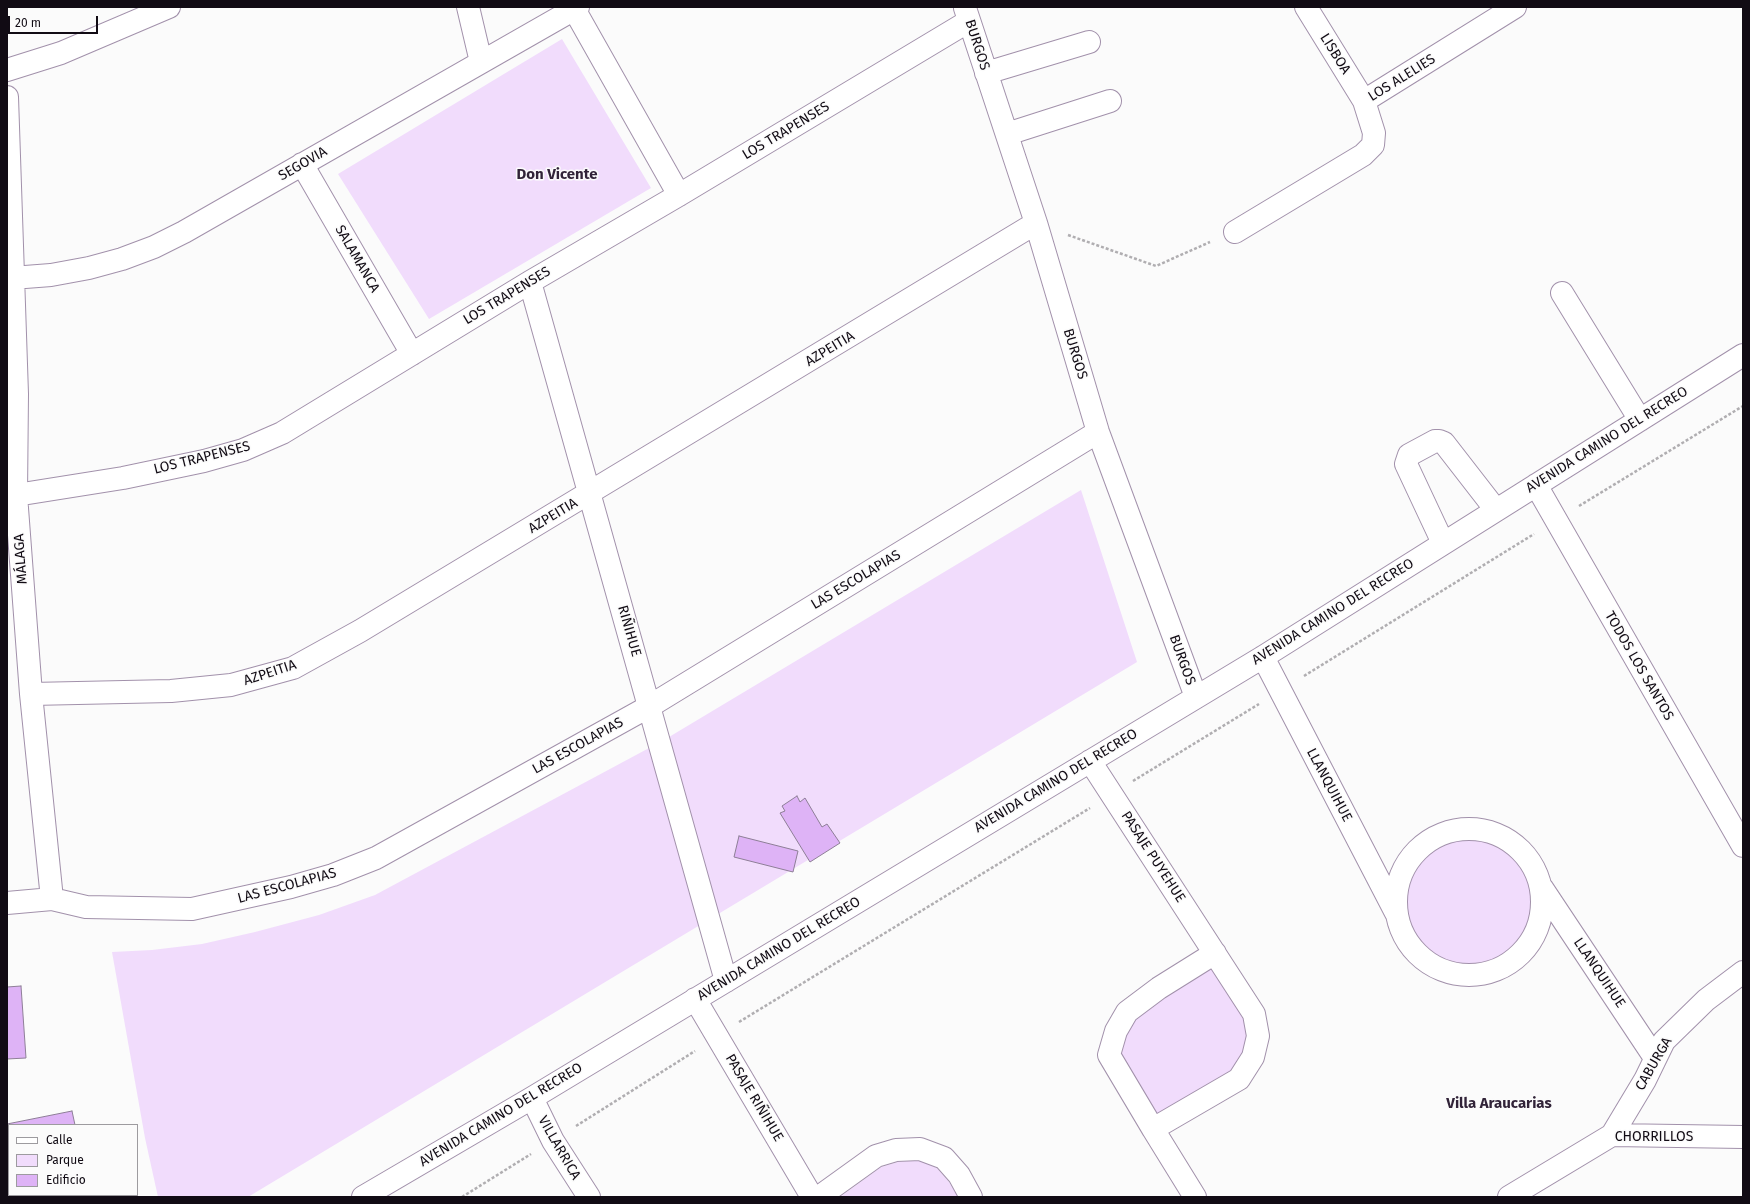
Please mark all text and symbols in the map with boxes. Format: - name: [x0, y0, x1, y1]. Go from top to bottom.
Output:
- scale bar: [10, 8, 100, 34]
- text: 20 m: [15, 16, 41, 30]
- street label: BURGOS: [961, 18, 993, 72]
- street label: LISBOA: [1316, 31, 1354, 77]
- street label: LOS ALELIES: [1365, 51, 1439, 105]
- street label: LOS TRAPENSES: [739, 98, 833, 164]
- street label: SEGOVIA: [276, 143, 330, 185]
- district label: Don Vicente: [516, 166, 598, 184]
- street label: SALAMANCA: [331, 222, 383, 296]
- street label: LOS TRAPENSES: [460, 263, 554, 329]
- street label: BURGOS: [1059, 327, 1091, 381]
- street label: AZPEITIA: [802, 328, 858, 370]
- street label: AVENIDA CAMINO DEL RECREO: [1523, 383, 1691, 497]
- street label: LOS TRAPENSES: [152, 438, 252, 478]
- street label: AZPEITIA: [525, 495, 581, 537]
- street label: MÁLAGA: [11, 533, 31, 585]
- street label: LAS ESCOLAPIAS: [808, 547, 904, 613]
- street label: AVENIDA CAMINO DEL RECREO: [1249, 555, 1417, 669]
- street label: RIÑIHUE: [614, 603, 644, 659]
- street label: TODOS LOS SANTOS: [1601, 609, 1677, 723]
- street label: BURGOS: [1165, 633, 1199, 687]
- street label: AZPEITIA: [242, 657, 298, 689]
- street label: LAS ESCOLAPIAS: [530, 714, 626, 778]
- street label: AVENIDA CAMINO DEL RECREO: [971, 726, 1141, 836]
- street label: LLANQUIHUE: [1303, 745, 1355, 825]
- street label: PASAJE PUYEHUE: [1117, 808, 1189, 906]
- street label: LAS ESCOLAPIAS: [236, 865, 338, 907]
- street label: AVENIDA CAMINO DEL RECREO: [694, 894, 864, 1004]
- street label: LLANQUIHUE: [1569, 935, 1629, 1011]
- street label: CABURGA: [1632, 1034, 1676, 1094]
- street label: PASAJE RIÑIHUE: [721, 1051, 787, 1145]
- street label: AVENIDA CAMINO DEL RECREO: [416, 1060, 586, 1170]
- district label: Villa Araucarias: [1446, 1095, 1552, 1113]
- street label: VILLARRICA: [534, 1113, 584, 1183]
- legend: [8, 1124, 138, 1196]
- street label: CHORRILLOS: [1615, 1129, 1693, 1145]
- text: Calle: [46, 1133, 73, 1147]
- text: Parque: [46, 1153, 84, 1167]
- text: Edificio: [46, 1173, 86, 1187]

